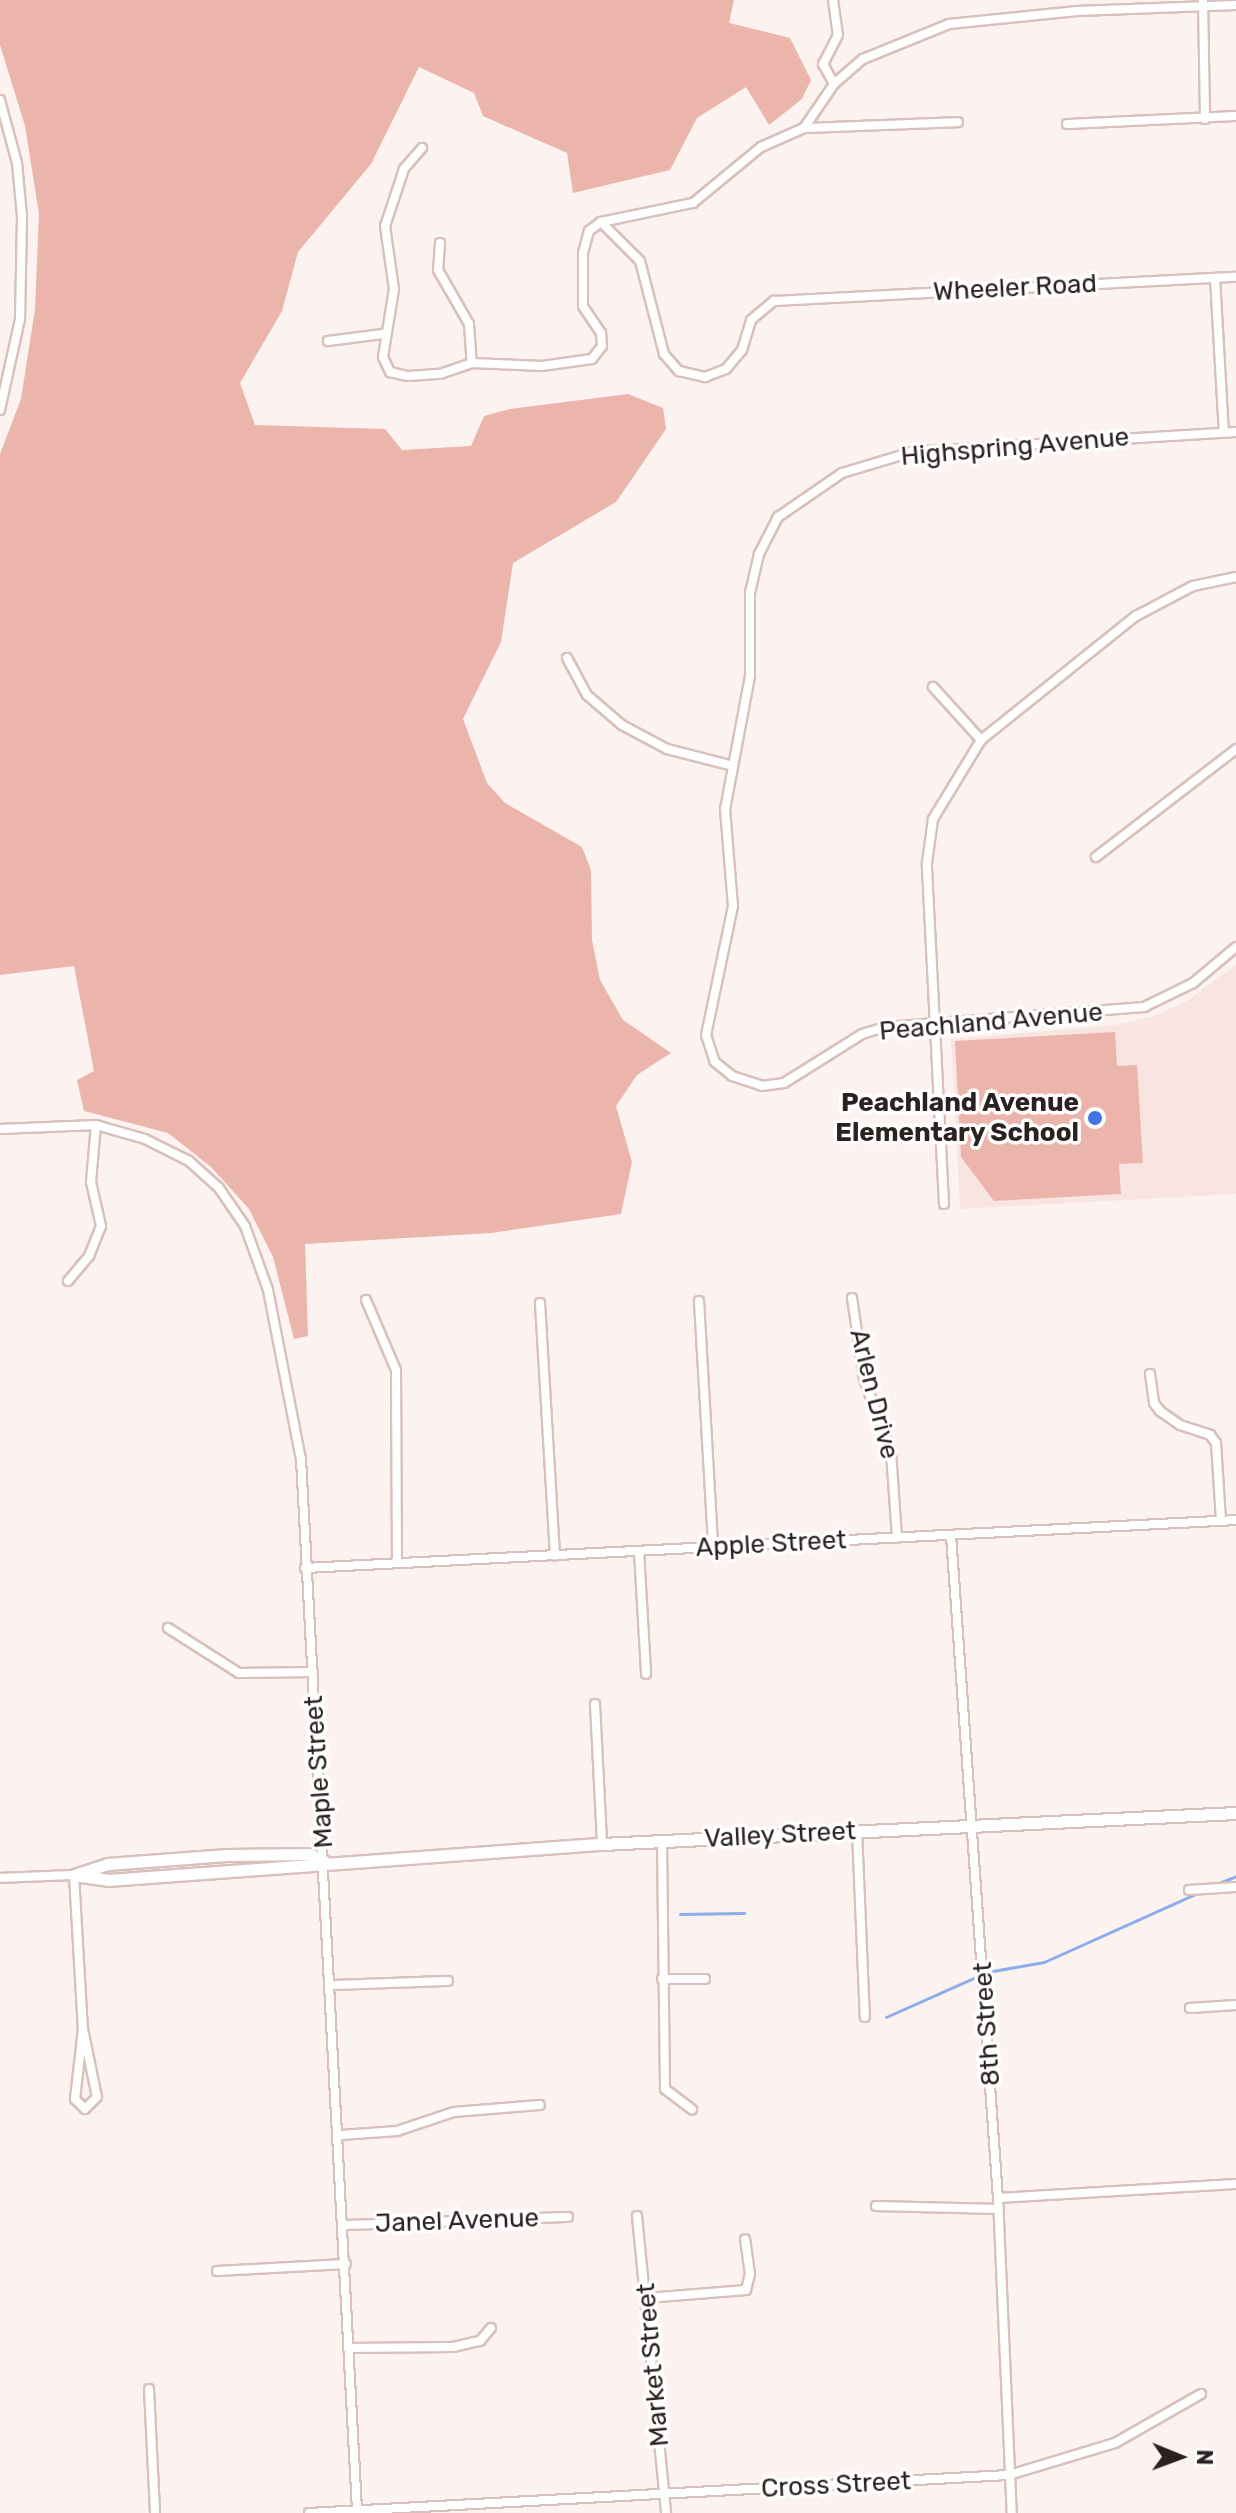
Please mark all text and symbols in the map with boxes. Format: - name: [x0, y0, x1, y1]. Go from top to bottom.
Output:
- street label: Wheeler Road: [932, 268, 1098, 308]
- street label: Highspring Avenue: [899, 421, 1131, 473]
- street label: Peachland Avenue: [878, 997, 1104, 1047]
- place label: Peachland Avenue Elementary School: [835, 1087, 1079, 1148]
- marker: Peachland Avenue Elementary School: [1086, 1109, 1104, 1127]
- street label: Arlen Drive: [843, 1326, 905, 1462]
- street label: Apple Street: [695, 1524, 847, 1564]
- street label: Maple Street: [298, 1695, 340, 1849]
- street label: Valley Street: [703, 1815, 857, 1855]
- street label: 8th Street: [967, 1961, 1007, 2087]
- street label: Janel Avenue: [374, 2203, 540, 2239]
- street label: Market Street: [630, 2282, 676, 2448]
- north arrow: [1140, 2417, 1220, 2497]
- text: N: [1191, 2449, 1218, 2466]
- street label: Cross Street: [760, 2465, 912, 2505]

